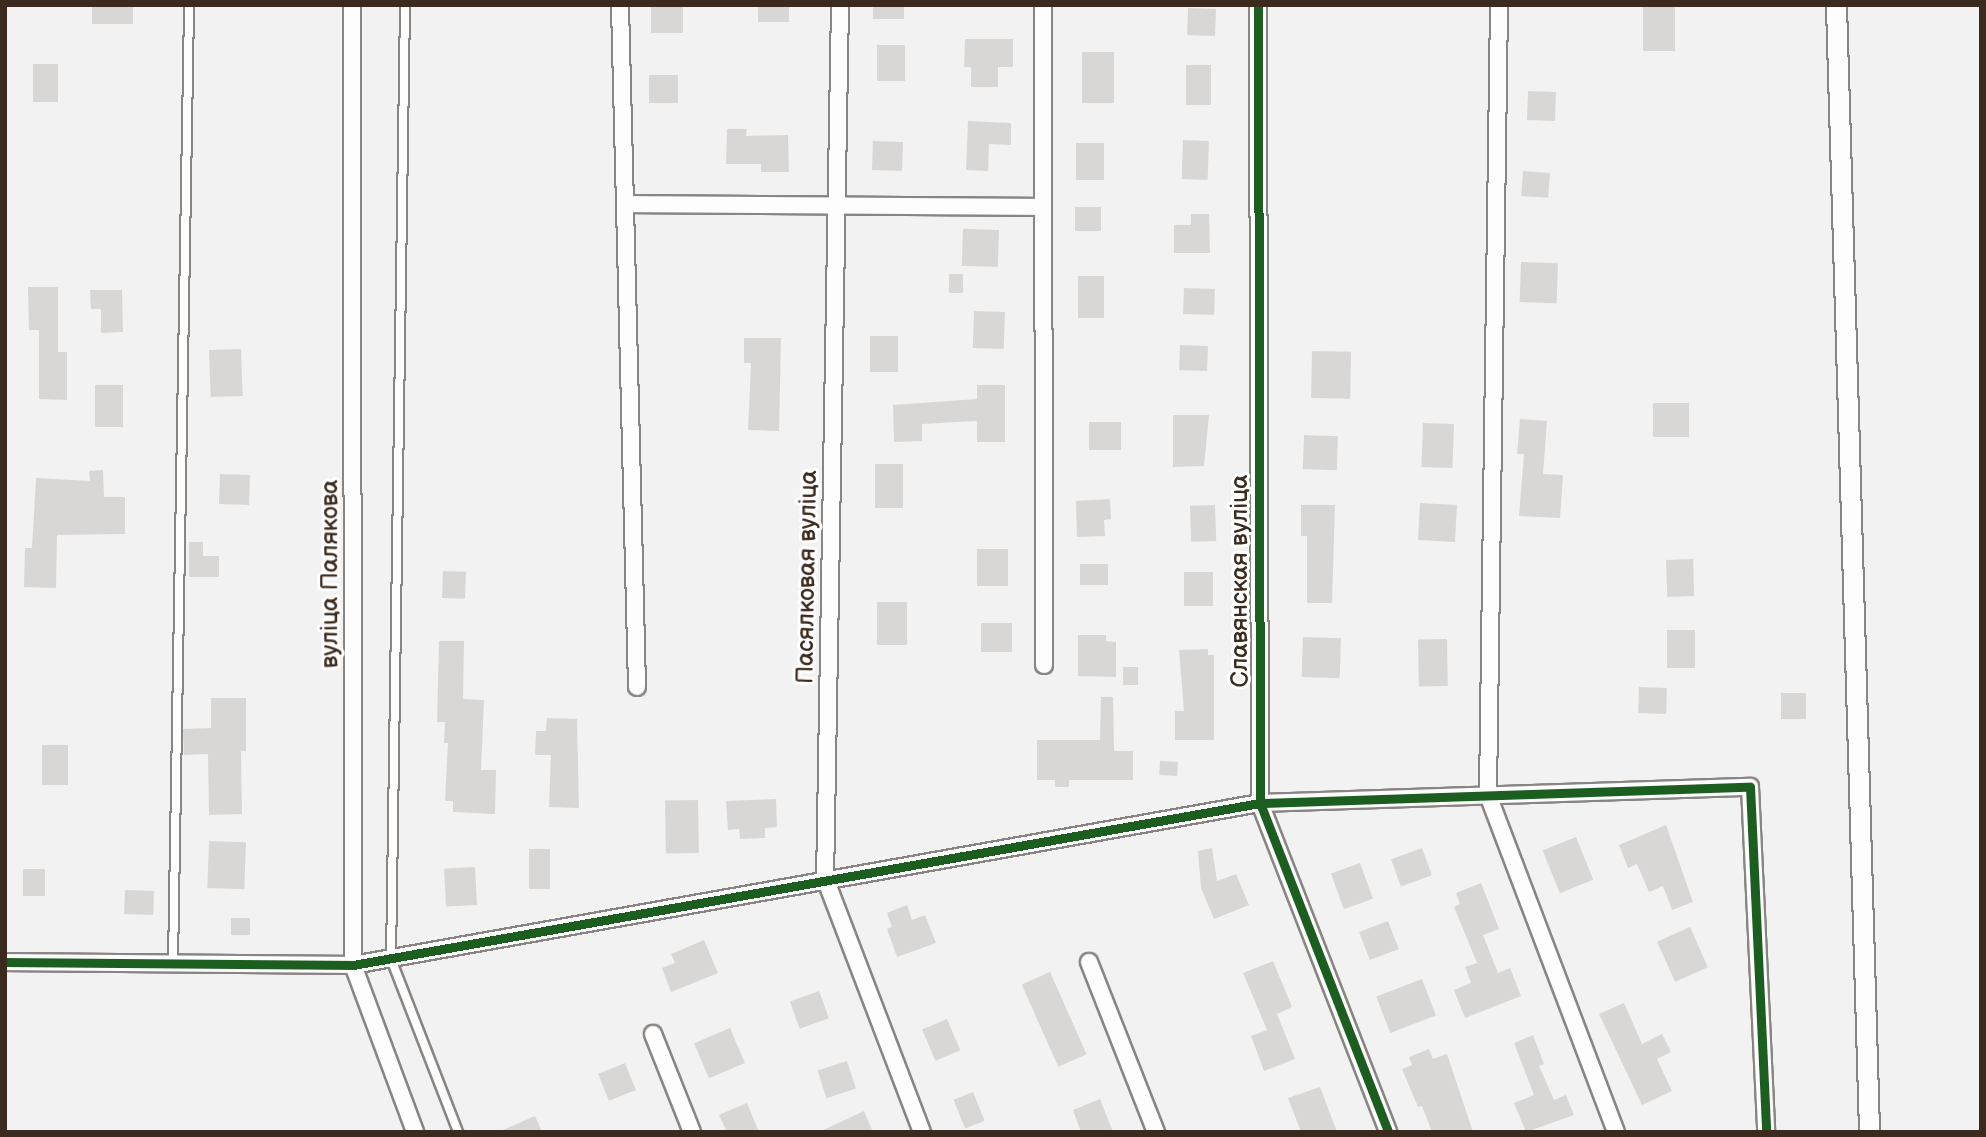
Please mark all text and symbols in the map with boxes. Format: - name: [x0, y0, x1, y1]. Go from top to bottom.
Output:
- street label: Пасялковая вуліца: [791, 470, 823, 684]
- street label: Славянская вуліца: [1226, 474, 1254, 688]
- street label: вуліца Палякова: [316, 480, 344, 668]

